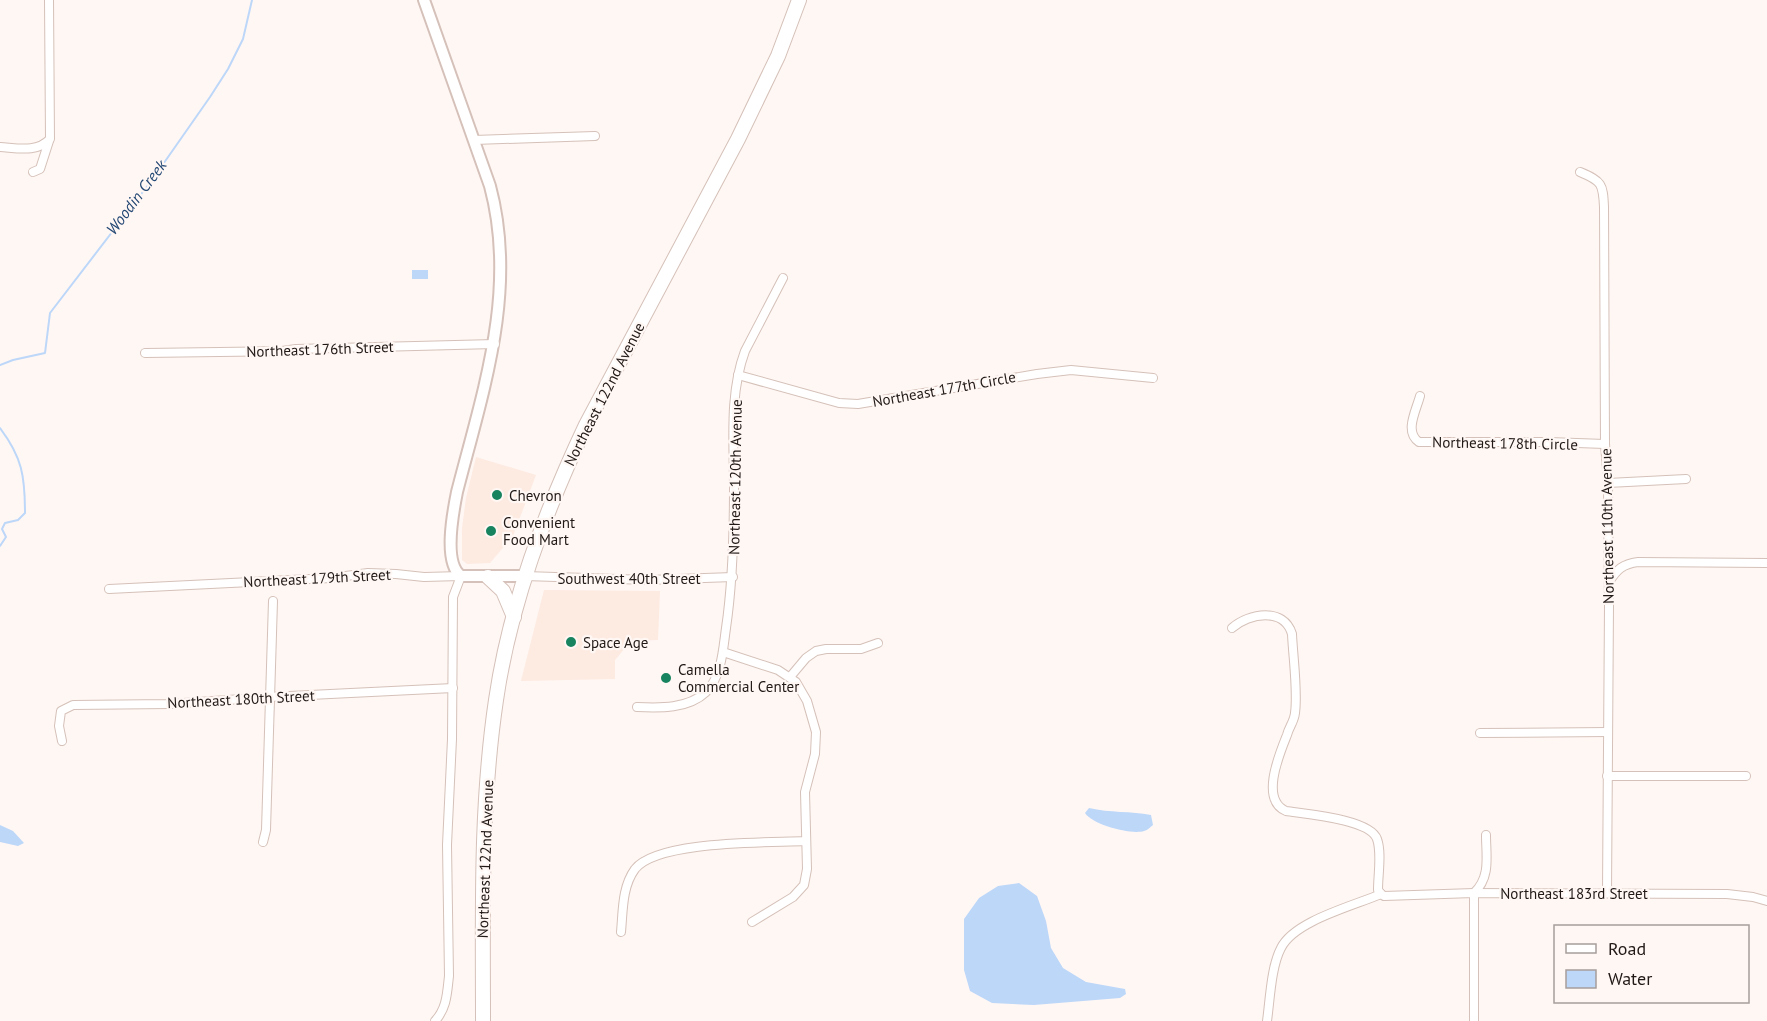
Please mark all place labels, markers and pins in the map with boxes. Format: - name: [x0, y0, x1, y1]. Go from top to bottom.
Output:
- place label: Chevron: [509, 486, 562, 505]
- marker: Chevron: [490, 488, 504, 502]
- place label: Convenient Food Mart: [503, 513, 575, 549]
- marker: Convenient Food Mart: [484, 524, 498, 538]
- place label: Space Age: [583, 633, 648, 652]
- marker: Space Age: [564, 635, 578, 649]
- place label: Camella Commercial Center: [678, 660, 799, 696]
- marker: Camella Commercial Center: [659, 671, 673, 685]

